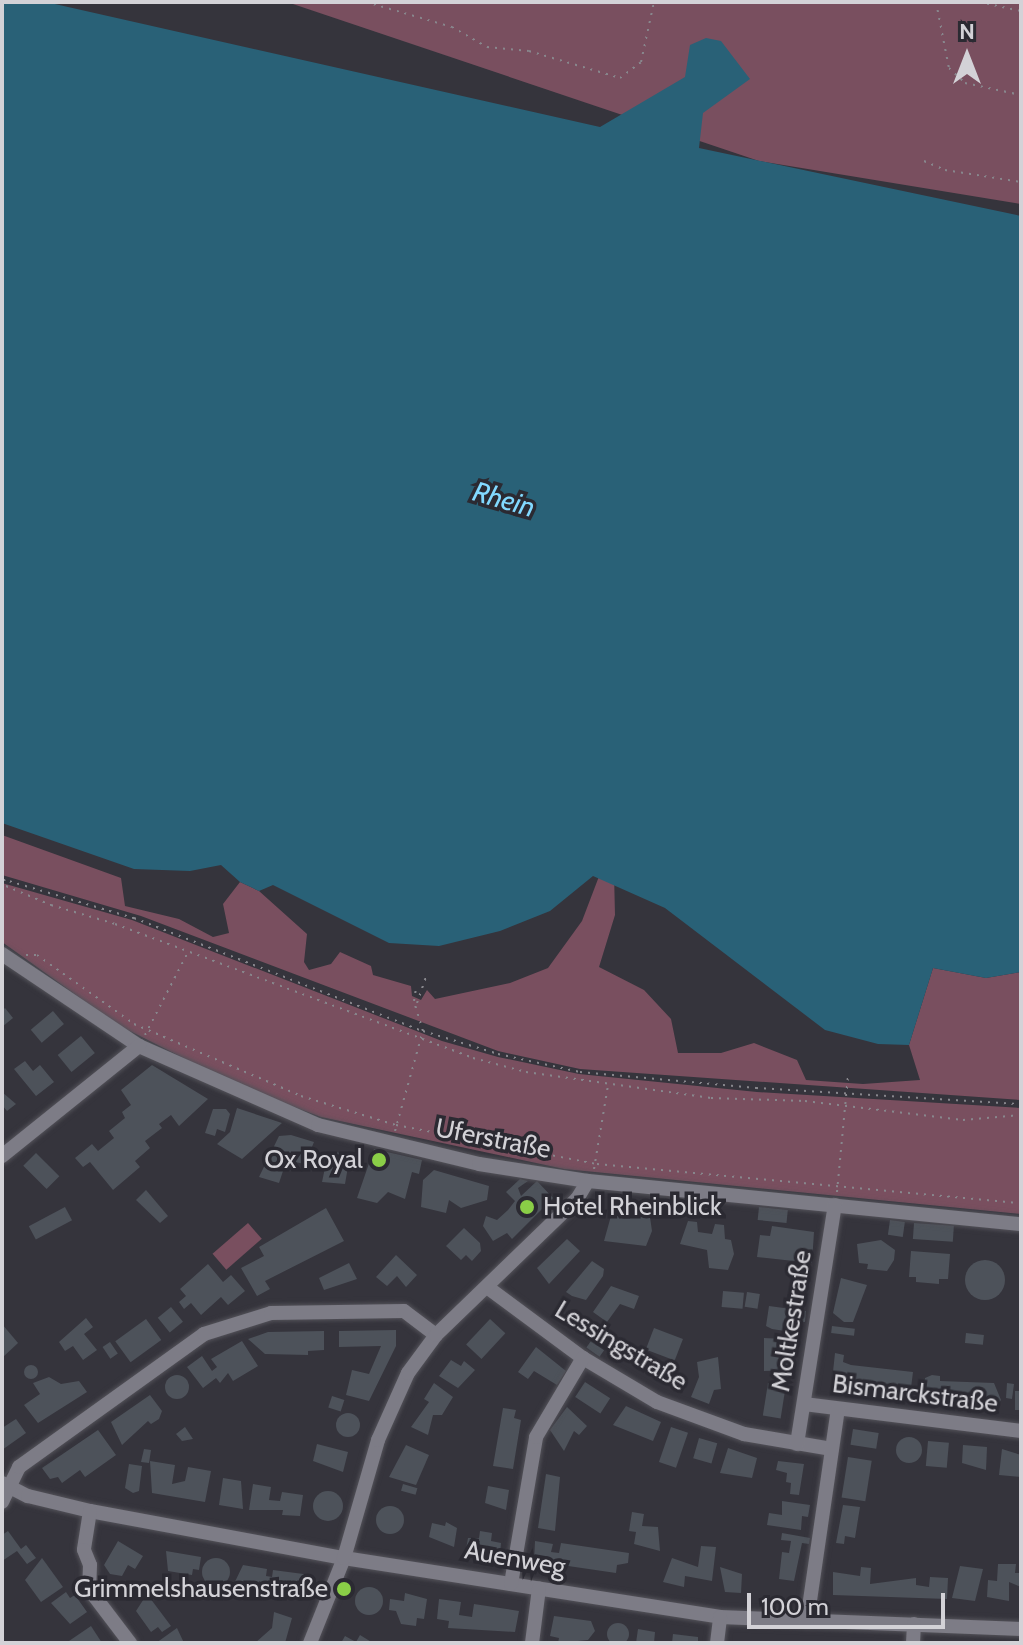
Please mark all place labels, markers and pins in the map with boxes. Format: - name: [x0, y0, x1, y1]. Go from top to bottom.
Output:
- place label: Ox Royal: [264, 1144, 363, 1176]
- marker: Ox Royal: [370, 1151, 388, 1169]
- place label: Hotel Rheinblick: [543, 1191, 722, 1223]
- marker: Hotel Rheinblick: [518, 1198, 536, 1216]
- place label: Grimmelshausenstraße: [74, 1573, 328, 1605]
- marker: Grimmelshausenstraße: [335, 1580, 353, 1598]

